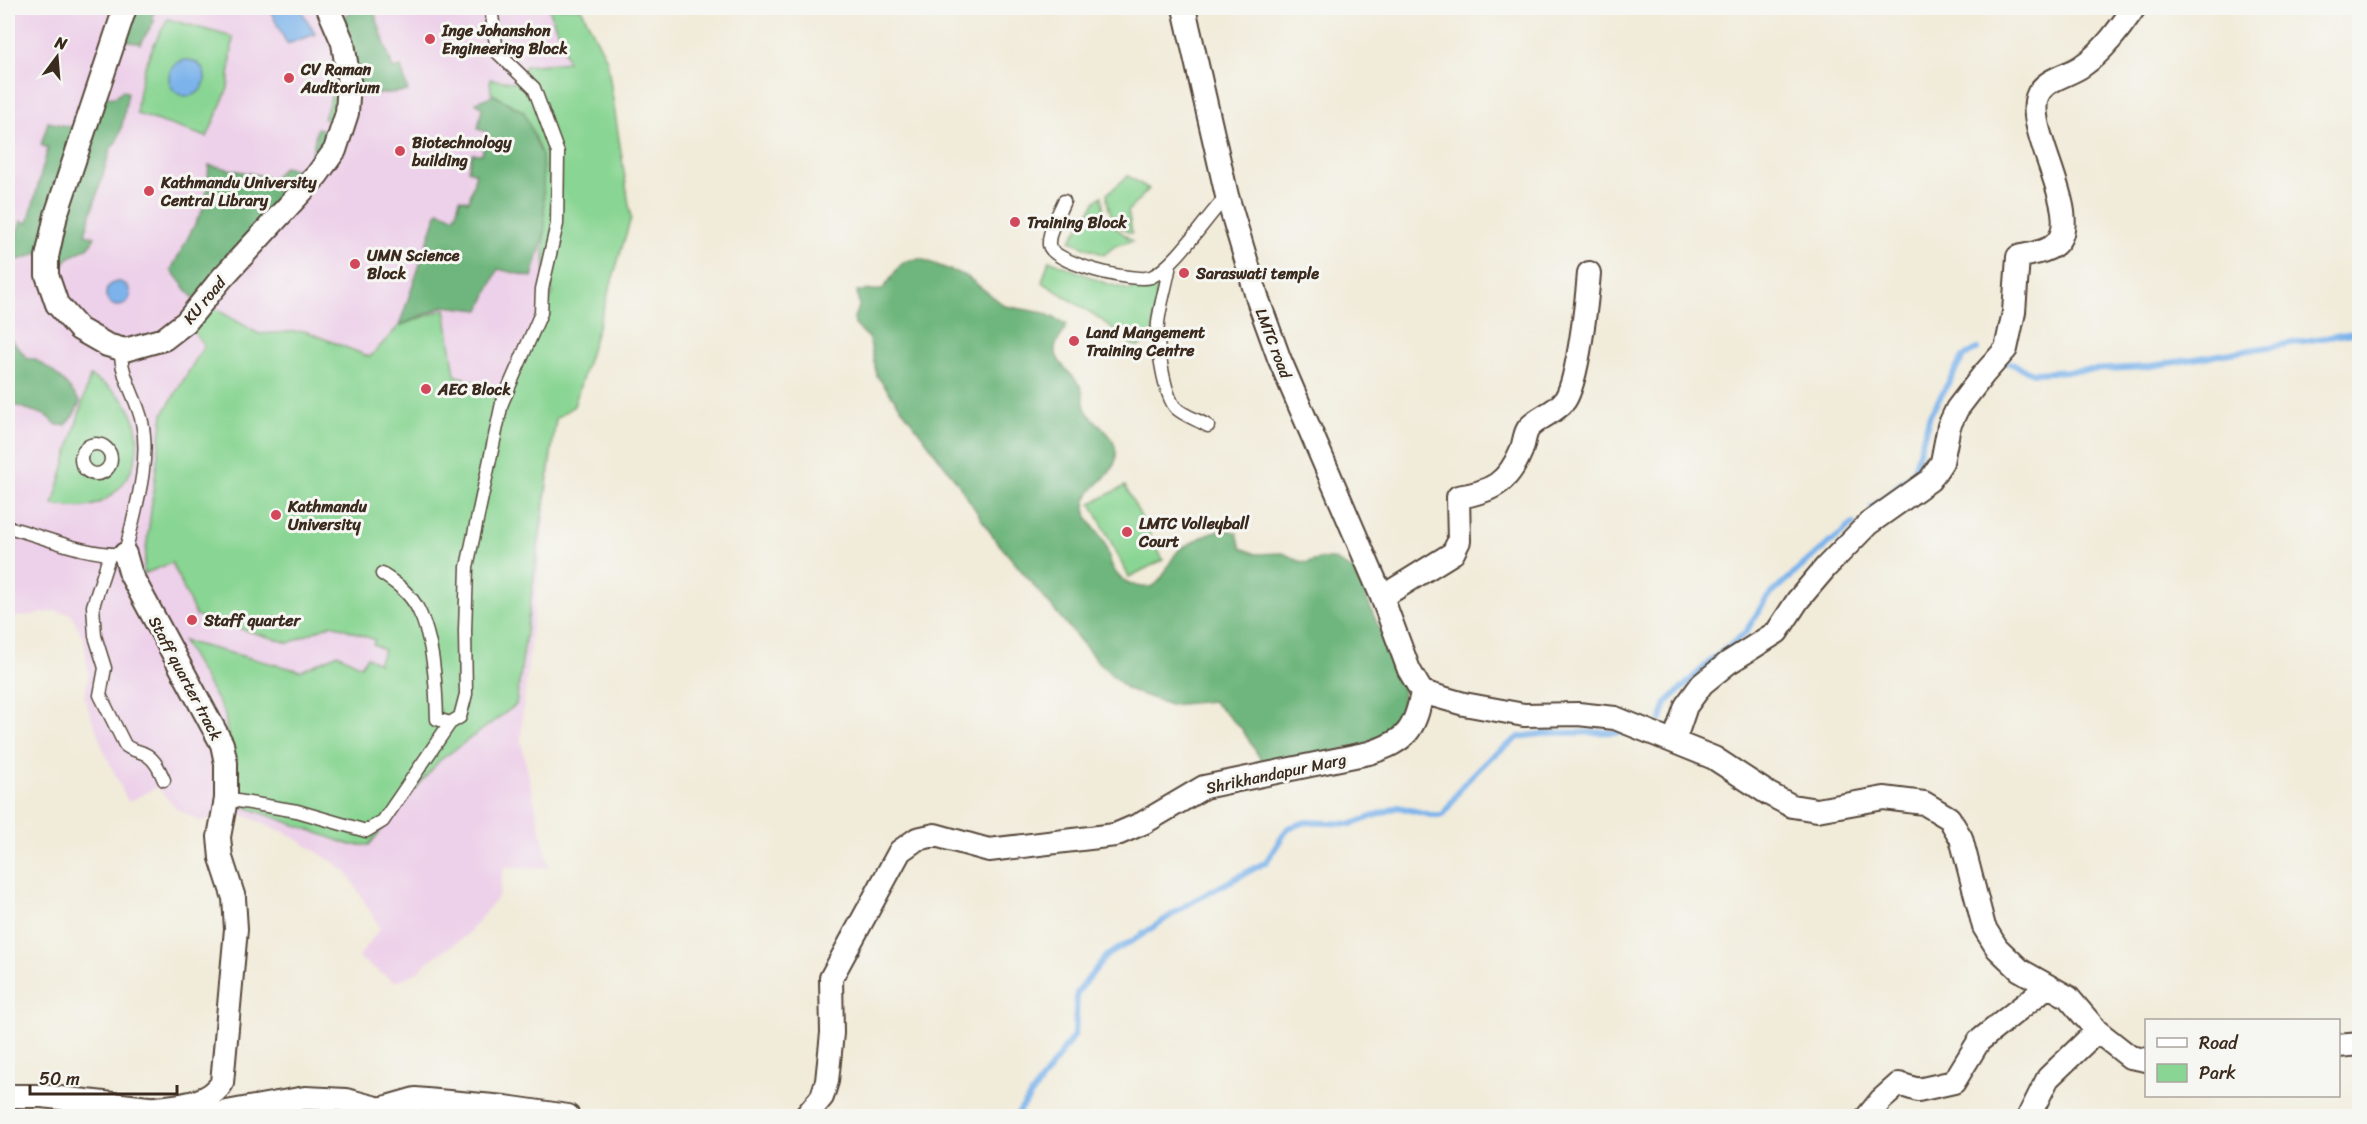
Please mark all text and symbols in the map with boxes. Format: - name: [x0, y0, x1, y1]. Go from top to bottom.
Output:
- place label: Inge Johanshon Engineering Block: [441, 16, 568, 63]
- north arrow: [27, 27, 87, 87]
- text: N: [51, 27, 71, 59]
- marker: Inge Johanshon Engineering Block: [423, 32, 437, 46]
- place label: CV Raman Auditorium: [300, 55, 380, 102]
- marker: CV Raman Auditorium: [282, 71, 296, 85]
- place label: Biotechnology building: [411, 128, 512, 175]
- marker: Biotechnology building: [393, 144, 407, 158]
- place label: Kathmandu University Central Library: [160, 168, 317, 215]
- marker: Kathmandu University Central Library: [142, 184, 156, 198]
- place label: Training Block: [1027, 208, 1127, 237]
- marker: Training Block: [1008, 215, 1022, 229]
- place label: UMN Science Block: [367, 241, 460, 288]
- marker: UMN Science Block: [348, 257, 362, 271]
- place label: Saraswati temple: [1195, 259, 1319, 288]
- marker: Saraswati temple: [1177, 266, 1191, 280]
- street label: KU road: [175, 268, 234, 331]
- street label: LMTC road: [1247, 304, 1301, 384]
- place label: Land Mangement Training Centre: [1086, 318, 1205, 365]
- marker: Land Mangement Training Centre: [1067, 334, 1081, 348]
- place label: AEC Block: [437, 375, 511, 404]
- marker: AEC Block: [419, 382, 433, 396]
- place label: Kathmandu University: [287, 492, 368, 539]
- marker: Kathmandu University: [269, 508, 283, 522]
- place label: LMTC Volleyball Court: [1138, 509, 1251, 556]
- marker: LMTC Volleyball Court: [1120, 525, 1134, 539]
- place label: Staff quarter: [203, 606, 302, 635]
- street label: Staff quarter track: [140, 611, 231, 746]
- marker: Staff quarter: [185, 613, 199, 627]
- street label: Shrikhandapur Marg: [1203, 744, 1349, 803]
- legend: [2145, 1019, 2340, 1097]
- text: Road: [2199, 1027, 2239, 1059]
- text: Park: [2199, 1057, 2236, 1089]
- scale bar: [30, 1058, 177, 1096]
- text: 50 m: [39, 1063, 80, 1095]

